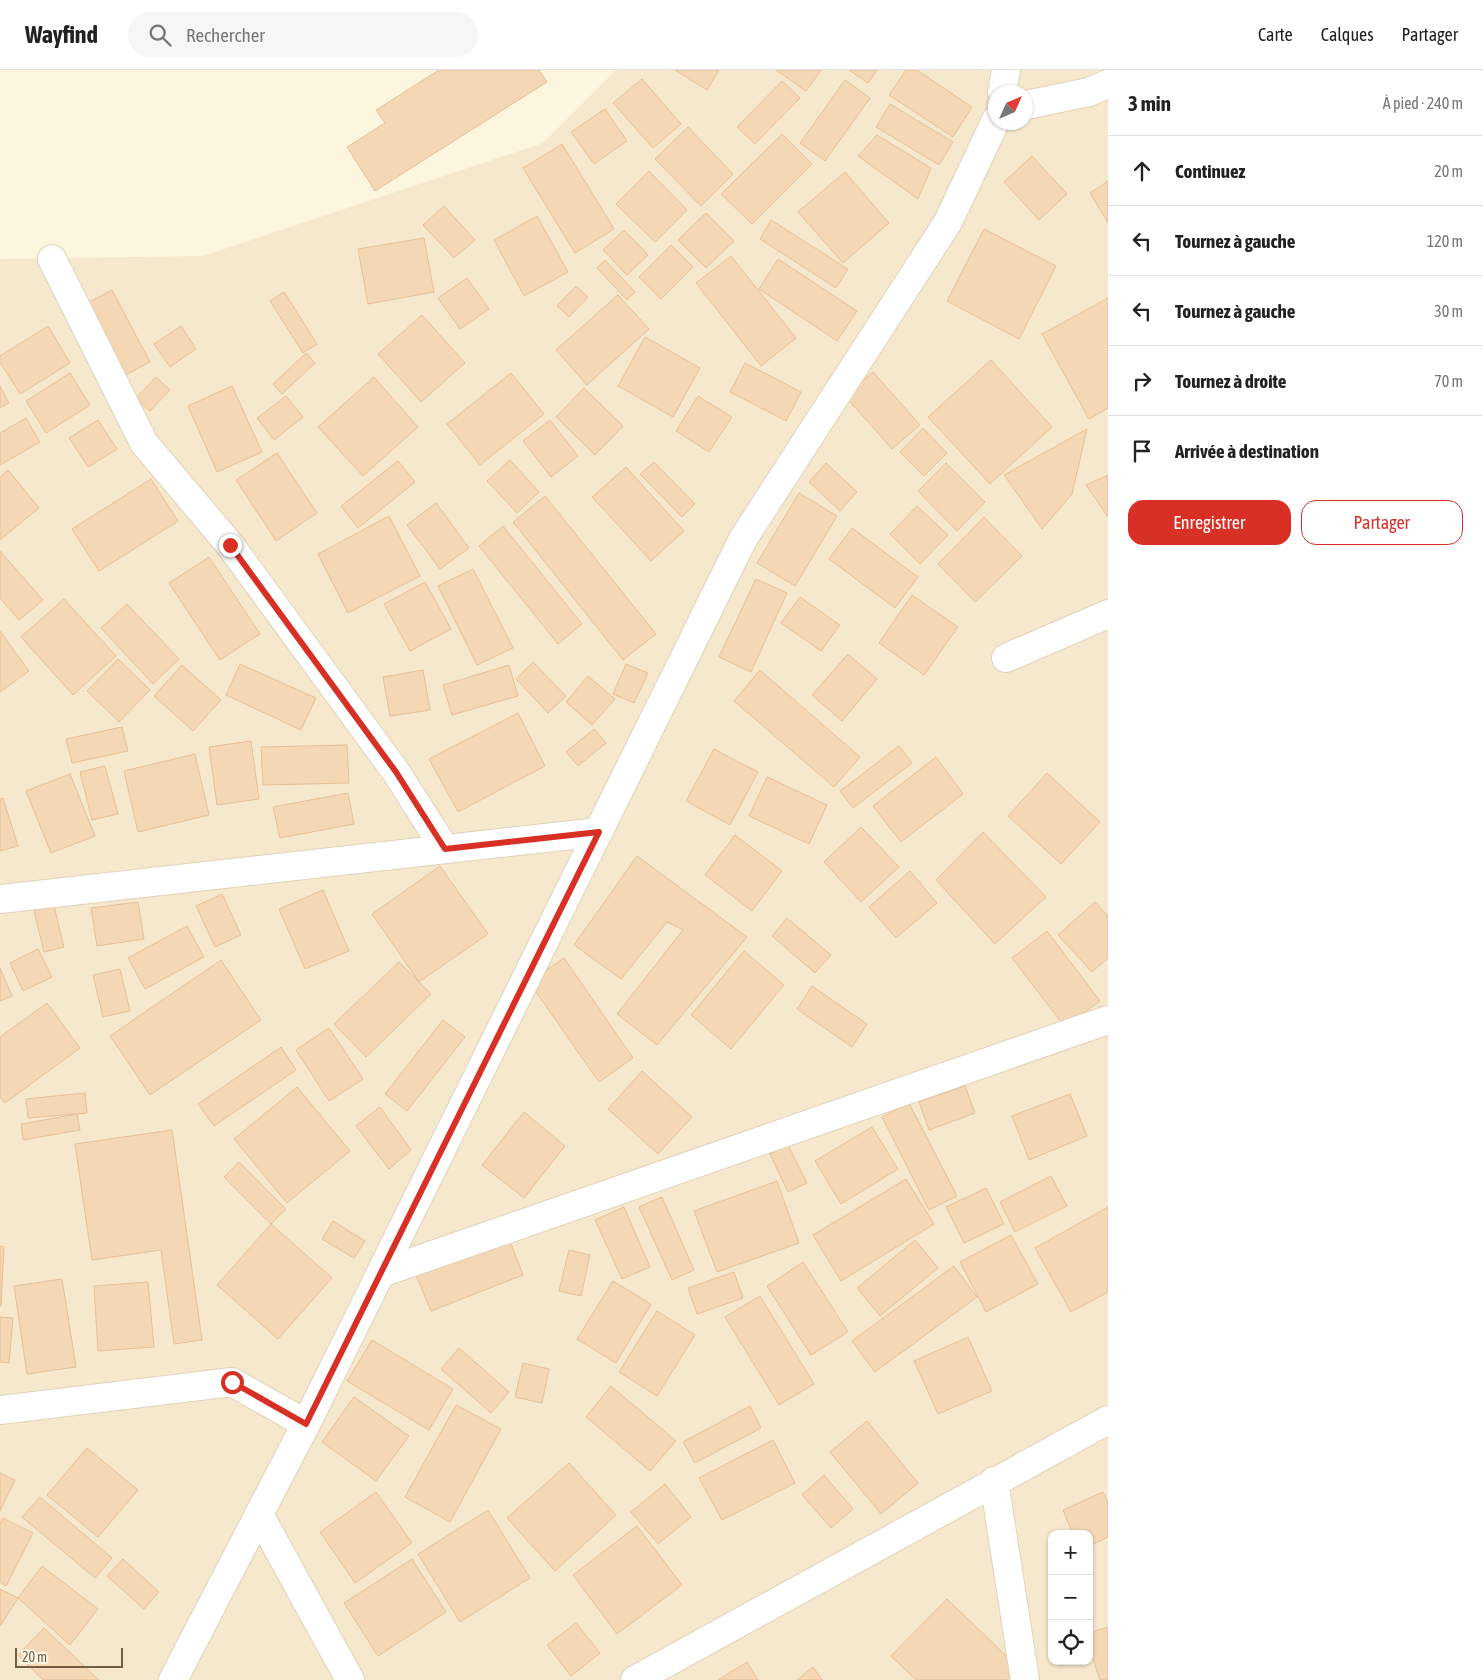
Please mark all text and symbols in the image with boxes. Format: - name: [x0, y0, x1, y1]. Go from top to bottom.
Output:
- search box: [128, 12, 478, 57]
- text: Wayfind: [25, 21, 98, 48]
- icon: search: [146, 21, 174, 49]
- text: Rechercher: [186, 24, 265, 46]
- text: Carte: [1258, 24, 1293, 45]
- text: Calques: [1321, 24, 1374, 45]
- text: Partager: [1402, 24, 1458, 45]
- north arrow: [988, 85, 1033, 130]
- text: 3 min: [1128, 91, 1171, 115]
- text: À pied · 240 m: [1383, 94, 1463, 112]
- icon: ahead: [1128, 157, 1156, 185]
- text: Continuez: [1175, 160, 1245, 182]
- text: 20 m: [1434, 162, 1463, 180]
- icon: left: [1128, 227, 1156, 255]
- text: Tournez à gauche: [1175, 230, 1295, 252]
- text: 120 m: [1427, 232, 1463, 250]
- icon: left: [1128, 297, 1156, 325]
- text: Tournez à gauche: [1175, 300, 1295, 322]
- text: 30 m: [1434, 302, 1463, 320]
- icon: right: [1128, 367, 1156, 395]
- text: Tournez à droite: [1175, 370, 1286, 392]
- text: 70 m: [1434, 372, 1463, 390]
- icon: arrive: [1128, 437, 1156, 465]
- text: Arrivée à destination: [1175, 440, 1319, 462]
- button: Enregistrer: [1128, 500, 1291, 545]
- button: Partager: [1301, 500, 1463, 545]
- route end: [219, 534, 242, 557]
- route start: [221, 1371, 244, 1394]
- map controls: [1048, 1530, 1093, 1665]
- button: +: [1048, 1530, 1093, 1575]
- button: −: [1048, 1575, 1093, 1620]
- button: locate: [1048, 1620, 1093, 1665]
- scale bar: [15, 1645, 122, 1668]
- text: 20 m: [22, 1649, 47, 1665]

